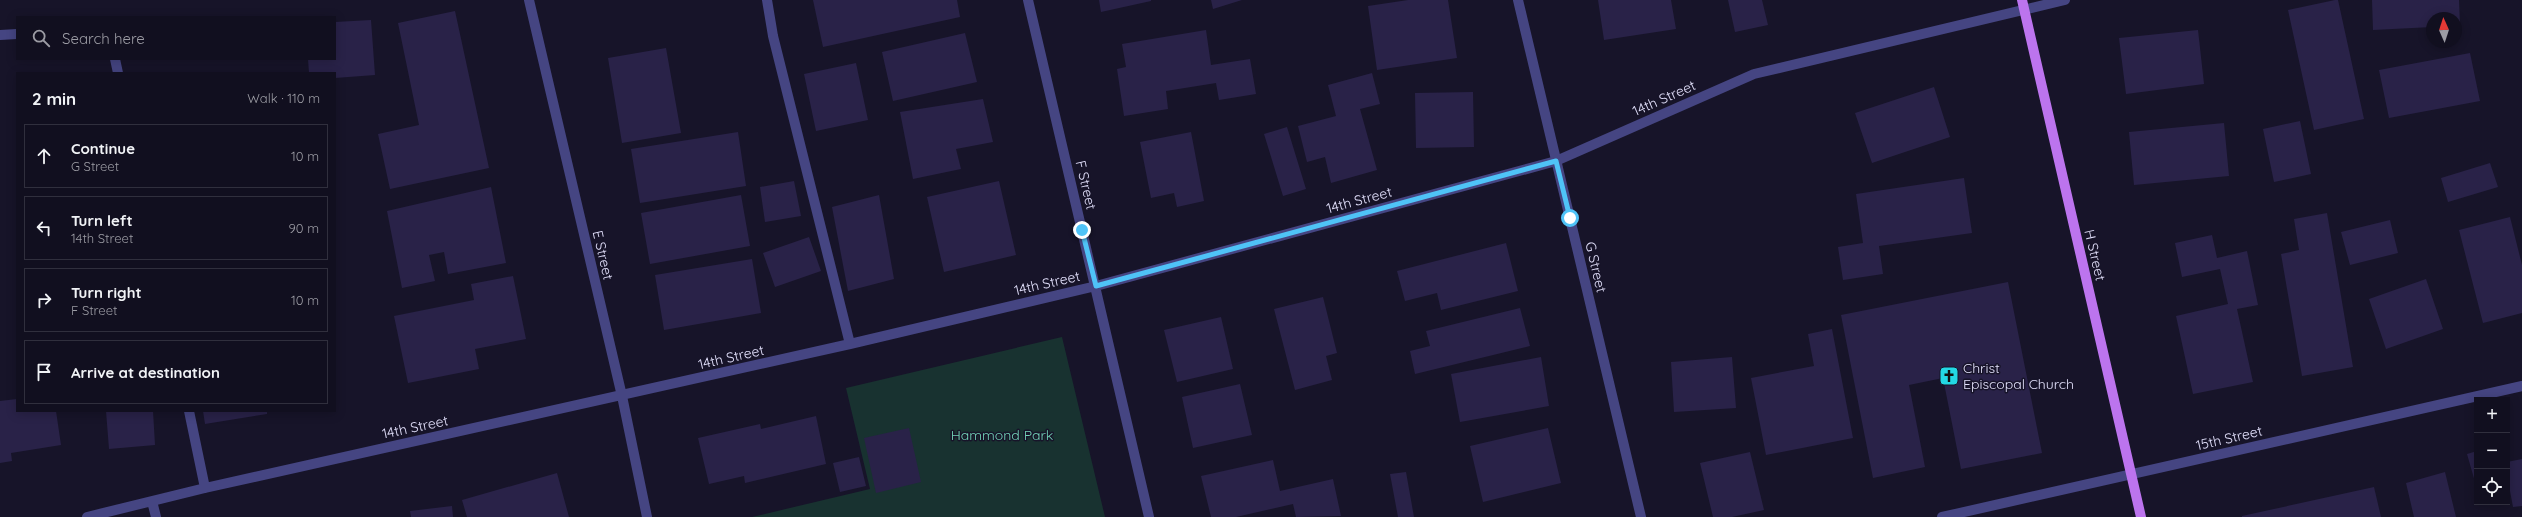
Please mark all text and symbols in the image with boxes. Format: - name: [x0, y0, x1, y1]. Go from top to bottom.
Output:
- north arrow: [2426, 12, 2462, 48]
- search box: [16, 16, 336, 60]
- icon: search: [30, 27, 52, 49]
- text: Search here: [62, 29, 145, 48]
- street label: 14th Street: [1630, 76, 1699, 120]
- text: 2 min: [32, 88, 76, 109]
- text: Walk · 110 m: [247, 90, 320, 106]
- text: Continue: [71, 139, 135, 158]
- icon: ahead: [33, 145, 55, 167]
- text: 10 m: [291, 148, 319, 164]
- text: G Street: [71, 158, 119, 174]
- street label: F Street: [1072, 159, 1100, 212]
- street label: 14th Street: [1324, 183, 1394, 217]
- route start: [1561, 209, 1579, 227]
- text: Turn left: [71, 211, 133, 230]
- icon: left: [33, 217, 55, 239]
- text: 90 m: [289, 220, 319, 236]
- route end: [1073, 221, 1091, 239]
- street label: H Street: [2080, 228, 2110, 283]
- street label: E Street: [589, 229, 617, 282]
- text: 14th Street: [71, 230, 133, 246]
- street label: G Street: [1581, 240, 1611, 295]
- street label: 14th Street: [1012, 267, 1082, 299]
- text: Turn right: [71, 283, 142, 302]
- icon: right: [33, 289, 55, 311]
- text: 10 m: [291, 292, 319, 308]
- text: F Street: [71, 302, 117, 318]
- street label: 14th Street: [696, 341, 766, 373]
- place label: Christ Episcopal Church: [1963, 359, 2074, 393]
- icon: arrive: [33, 361, 55, 383]
- text: Arrive at destination: [71, 363, 220, 382]
- church icon: Christ Episcopal Church: [1938, 365, 1960, 387]
- map controls: [2474, 397, 2510, 505]
- button: +: [2474, 397, 2510, 433]
- street label: 14th Street: [380, 411, 450, 443]
- street label: 15th Street: [2194, 422, 2264, 454]
- park label: Hammond Park: [951, 426, 1053, 444]
- button: −: [2474, 433, 2510, 469]
- button: locate: [2474, 469, 2510, 505]

